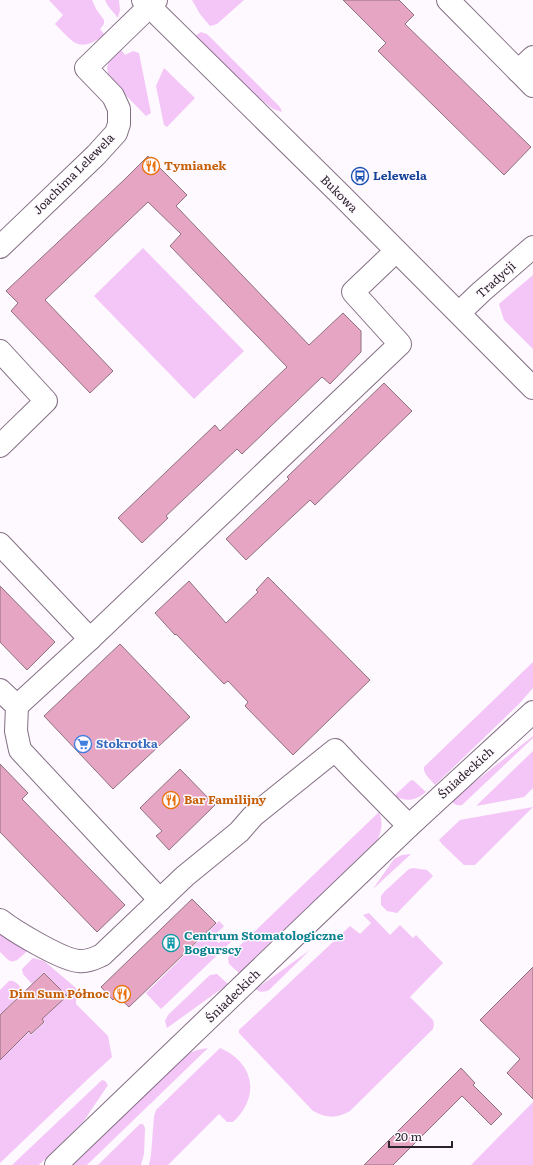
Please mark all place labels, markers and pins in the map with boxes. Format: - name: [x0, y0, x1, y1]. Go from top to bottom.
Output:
- restaurant icon: Tymianek: [141, 156, 161, 176]
- place label: Tymianek: [164, 156, 227, 174]
- bus stop icon: Lelewela: [350, 166, 370, 186]
- place label: Lelewela: [373, 166, 427, 184]
- supermarket icon: Stokrotka: [73, 734, 93, 754]
- place label: Stokrotka: [96, 734, 158, 752]
- restaurant icon: Bar Familijny: [161, 790, 181, 810]
- place label: Bar Familijny: [184, 790, 267, 808]
- place label: Centrum Stomatologiczne Bogurscy: [184, 926, 344, 958]
- building icon: Centrum Stomatologiczne Bogurscy: [161, 933, 181, 953]
- place label: Dim Sum Północ: [9, 984, 109, 1002]
- restaurant icon: Dim Sum Północ: [112, 984, 132, 1004]

